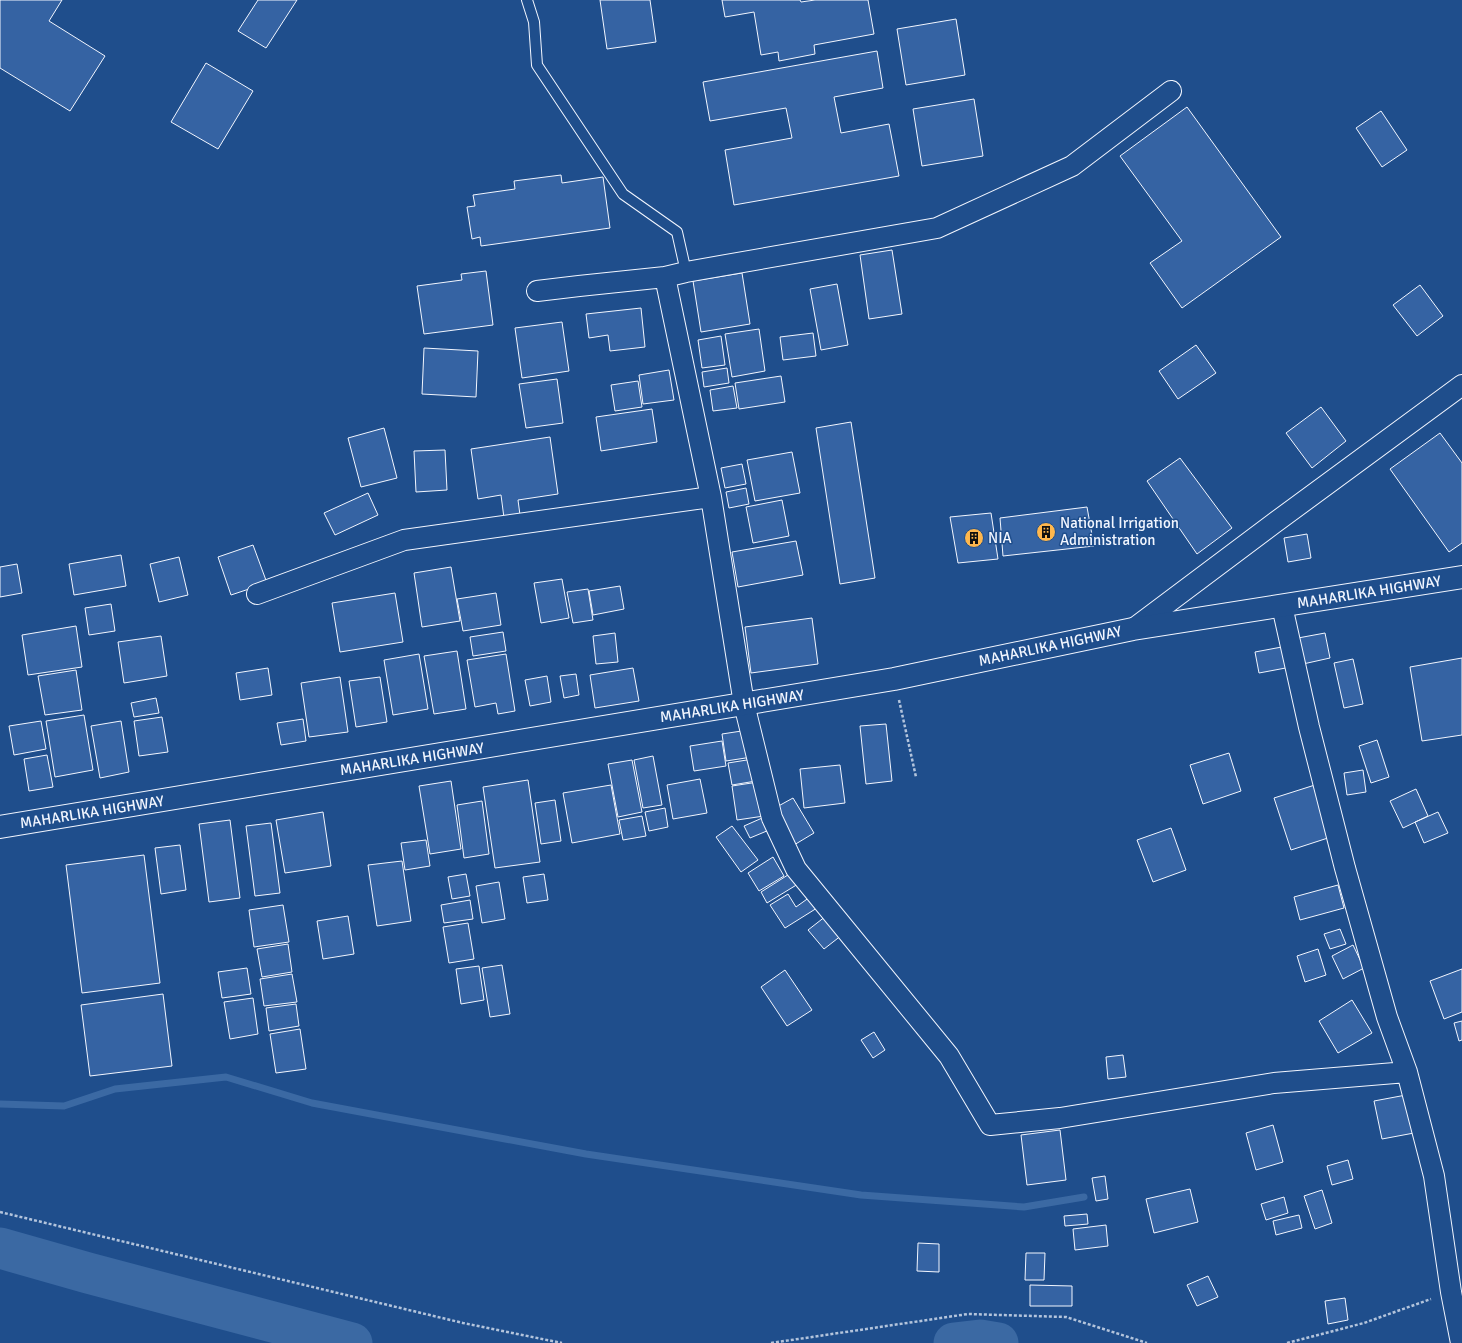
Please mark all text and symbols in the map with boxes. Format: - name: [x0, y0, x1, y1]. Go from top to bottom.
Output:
- place label: National Irrigation Administration: [1060, 514, 1179, 549]
- building icon: National Irrigation Administration: [1035, 521, 1057, 543]
- building icon: NIA: [963, 527, 985, 549]
- place label: NIA: [988, 529, 1012, 547]
- street label: MAHARLIKA HIGHWAY: [1296, 572, 1443, 612]
- street label: MAHARLIKA HIGHWAY: [977, 622, 1124, 670]
- street label: MAHARLIKA HIGHWAY: [659, 686, 806, 726]
- street label: MAHARLIKA HIGHWAY: [339, 739, 486, 779]
- street label: MAHARLIKA HIGHWAY: [19, 792, 166, 832]

